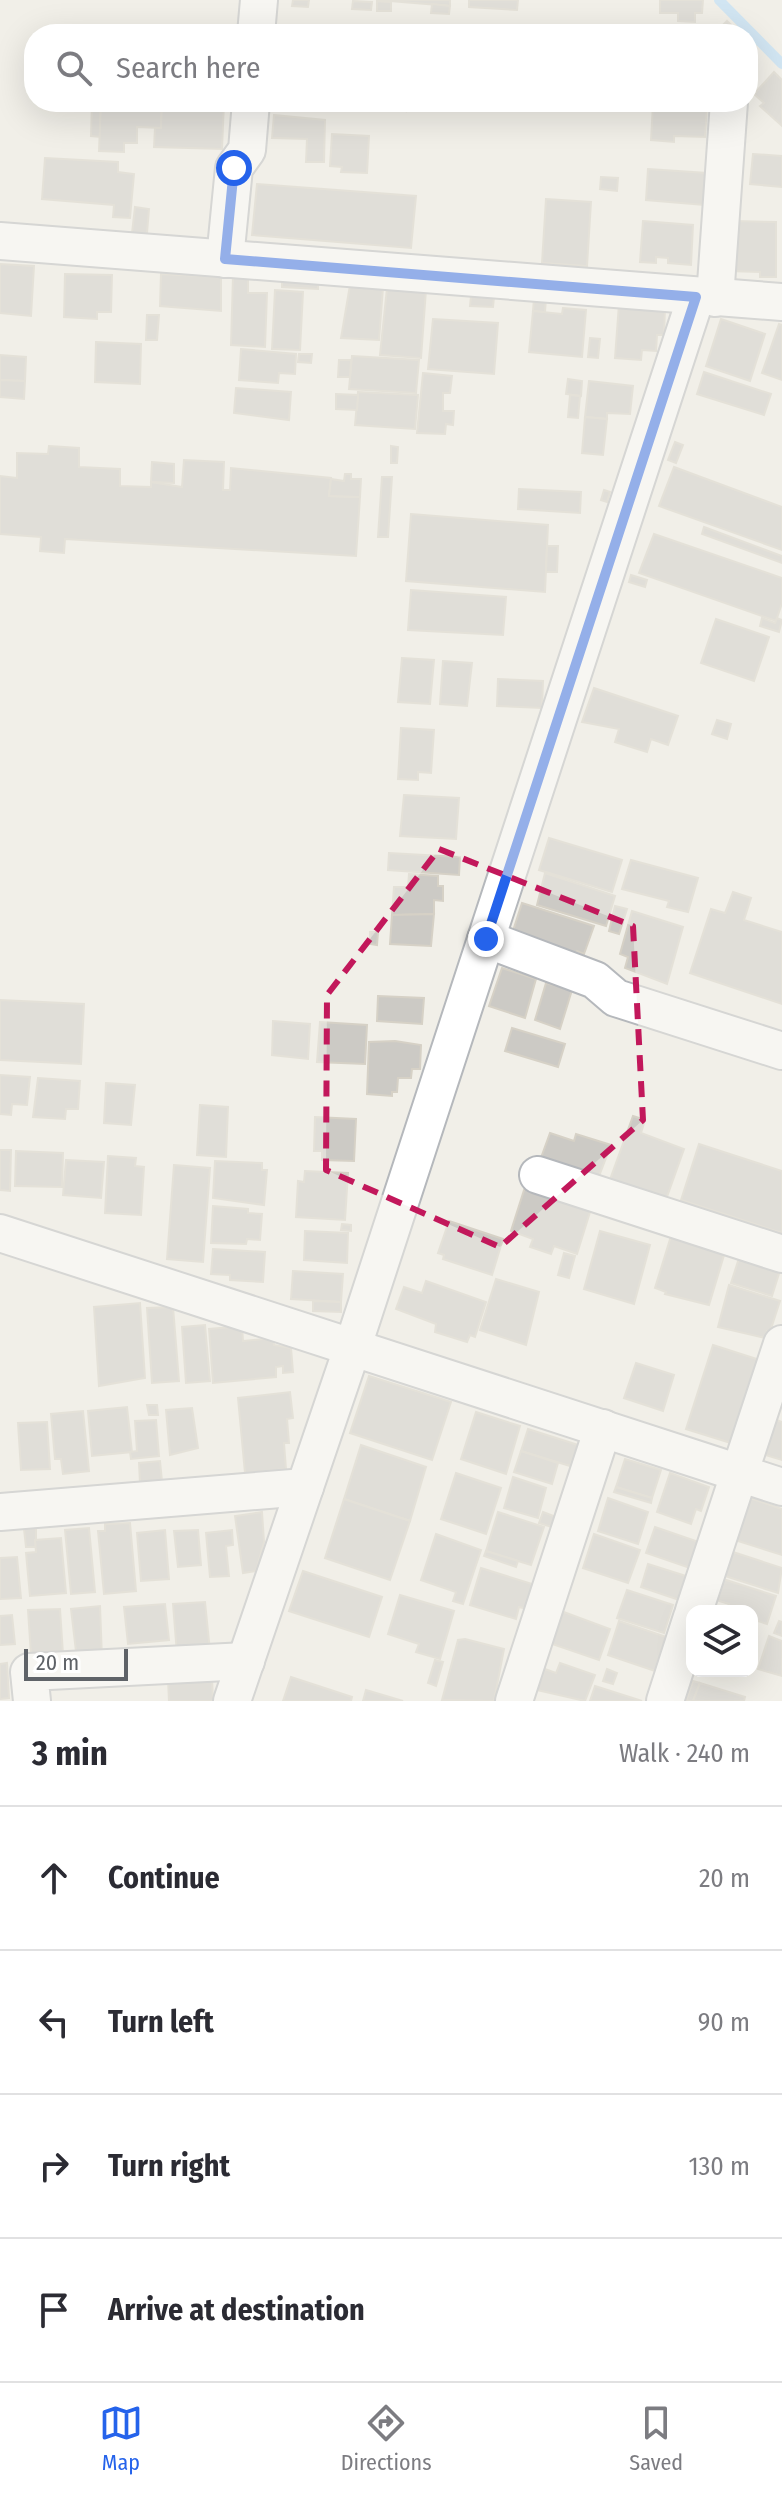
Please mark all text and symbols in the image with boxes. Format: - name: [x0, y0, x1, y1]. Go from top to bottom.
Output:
- search box: [24, 24, 758, 112]
- icon: search: [52, 46, 96, 90]
- text: Search here: [116, 50, 261, 86]
- route start: [216, 150, 252, 186]
- route end: [468, 921, 504, 957]
- map controls: [686, 1605, 758, 1677]
- button: layers: [686, 1605, 758, 1677]
- scale bar: [24, 1645, 128, 1681]
- text: 20 m: [36, 1649, 79, 1676]
- text: 3 min: [32, 1733, 108, 1774]
- text: Walk · 240 m: [619, 1738, 750, 1769]
- icon: ahead: [32, 1856, 76, 1900]
- text: Continue: [108, 1860, 220, 1896]
- text: 20 m: [699, 1863, 750, 1894]
- icon: left: [32, 2000, 76, 2044]
- text: Turn left: [108, 2004, 214, 2040]
- text: 90 m: [698, 2007, 750, 2038]
- icon: right: [32, 2144, 76, 2188]
- text: Turn right: [108, 2148, 230, 2184]
- text: 130 m: [688, 2151, 750, 2182]
- icon: arrive: [32, 2288, 76, 2332]
- text: Arrive at destination: [108, 2292, 365, 2328]
- tab: Map: [99, 2401, 143, 2476]
- tab: Directions: [341, 2401, 432, 2476]
- tab: Saved: [629, 2401, 683, 2476]

